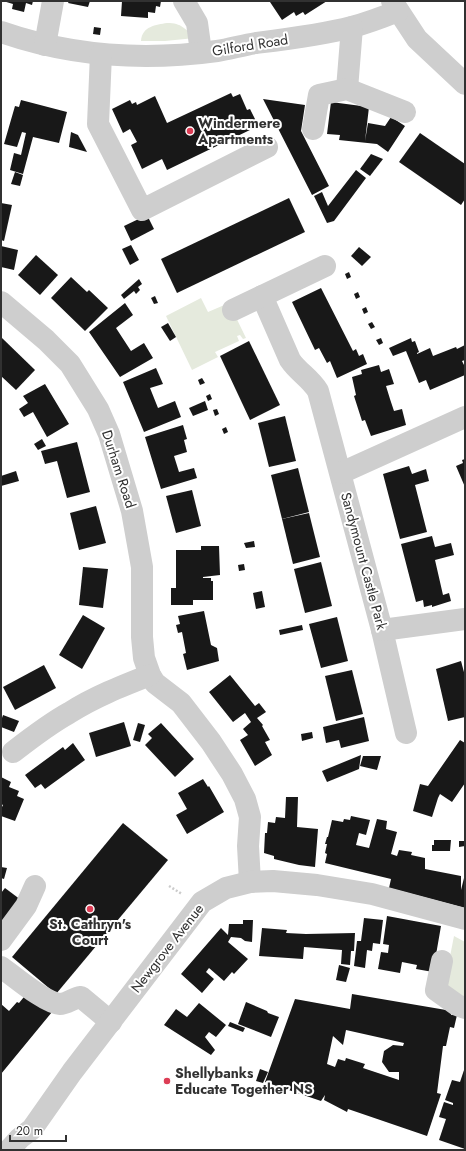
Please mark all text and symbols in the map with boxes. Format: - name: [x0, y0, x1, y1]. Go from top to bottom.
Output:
- street label: Gilford Road: [211, 29, 289, 61]
- place label: Windermere Apartments: [197, 113, 280, 149]
- marker: Windermere Apartments: [185, 126, 195, 136]
- street label: Durham Road: [97, 427, 141, 511]
- street label: Sandymount Castle Park: [336, 490, 392, 633]
- street label: Newgrove Avenue: [126, 899, 208, 997]
- marker: St. Cathryn's Court: [85, 904, 95, 914]
- place label: St. Cathryn's Court: [49, 914, 132, 950]
- place label: Shellybanks Educate Together NS: [175, 1063, 313, 1099]
- marker: Shellybanks Educate Together NS: [162, 1076, 172, 1086]
- scale bar: [10, 1117, 66, 1143]
- text: 20 m: [16, 1122, 43, 1140]

